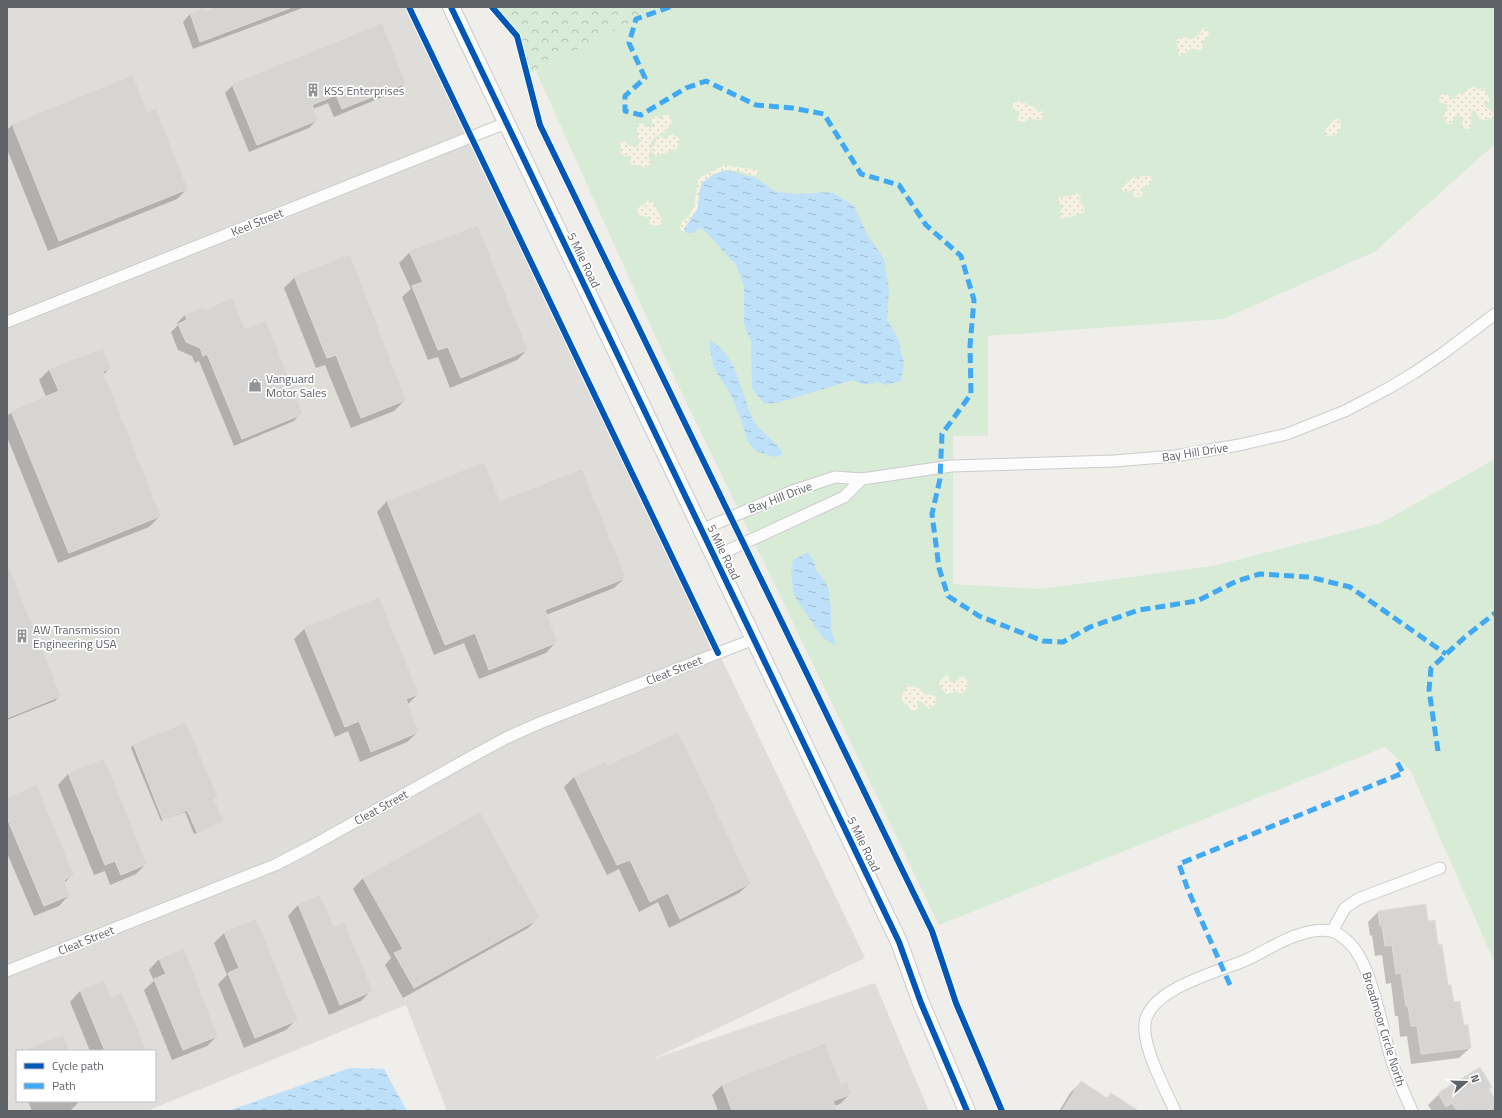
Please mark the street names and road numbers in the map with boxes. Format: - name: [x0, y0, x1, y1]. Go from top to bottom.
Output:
- street label: Keel Street: [228, 203, 287, 241]
- street label: 5 Mile Road: [562, 229, 606, 291]
- street label: Bay Hill Drive: [1160, 437, 1230, 467]
- street label: Bay Hill Drive: [745, 476, 815, 518]
- street label: 5 Mile Road: [702, 521, 746, 583]
- street label: Cleat Street: [643, 650, 706, 690]
- street label: Cleat Street: [351, 784, 412, 830]
- street label: 5 Mile Road: [842, 813, 886, 875]
- street label: Cleat Street: [55, 920, 118, 960]
- street label: Broadmoor Circle North: [1358, 969, 1410, 1089]

